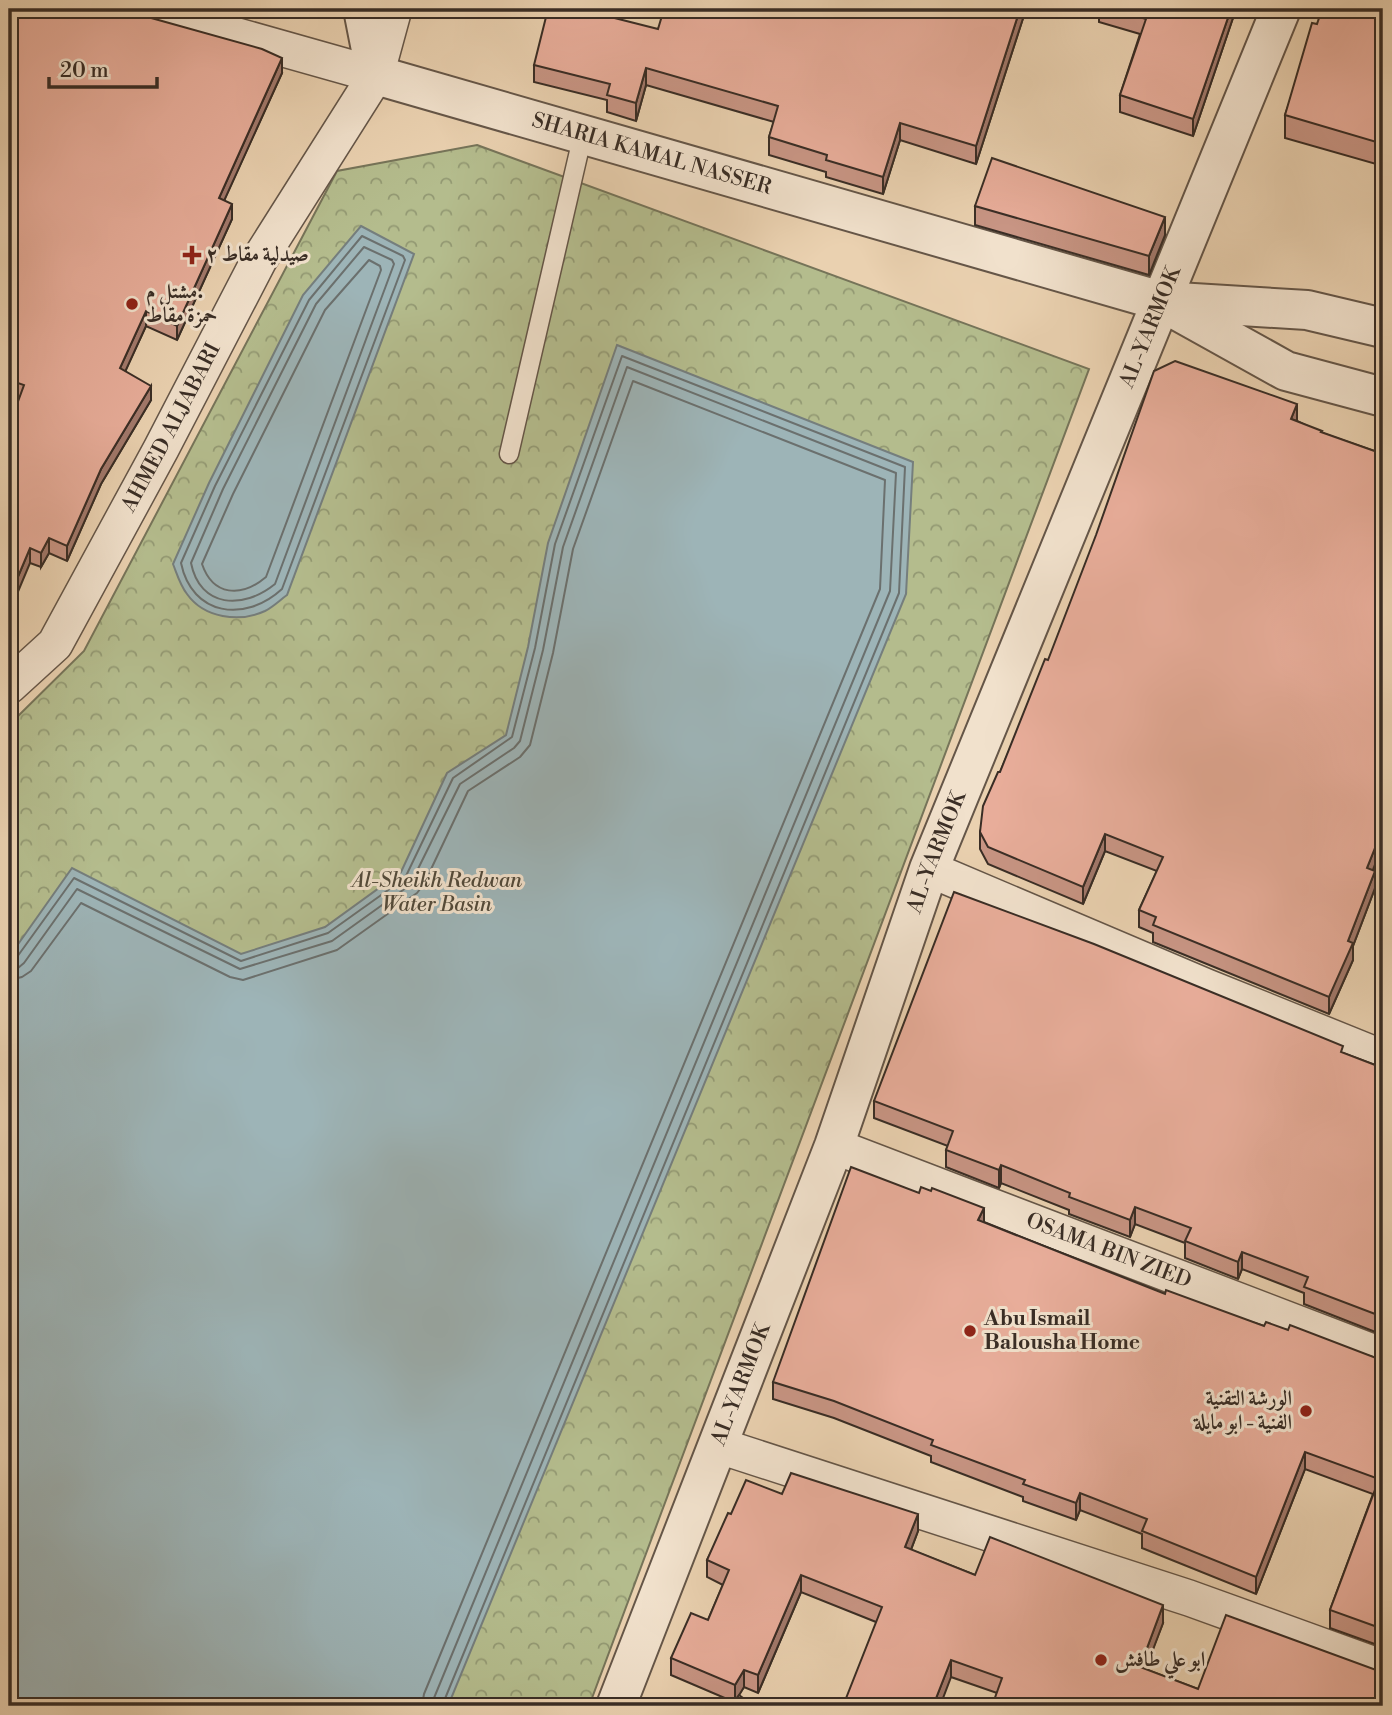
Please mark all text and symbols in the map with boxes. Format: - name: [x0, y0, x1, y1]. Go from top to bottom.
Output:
- scale bar: [49, 46, 158, 90]
- text: 20 m: [60, 58, 109, 84]
- street label: SHARIA KAMAL NASSER: [529, 108, 775, 201]
- place label: صيدلية مقاط ٢: [206, 242, 309, 268]
- marker: صيدلية مقاط ٢: [184, 247, 200, 263]
- street label: AL-YARMOK: [1114, 261, 1188, 393]
- place label: مشتل م. حمزة مقاط: [146, 279, 217, 329]
- marker: مشتل م. حمزة مقاط: [124, 296, 140, 312]
- street label: AHMED ALJABARI: [116, 339, 227, 518]
- street label: AL-YARMOK: [901, 786, 973, 918]
- park label: Al-Sheikh Redwan Water Basin: [350, 868, 522, 918]
- street label: OSAMA BIN ZIED: [1022, 1208, 1195, 1294]
- place label: Abu Ismail Balousha Home: [983, 1306, 1140, 1356]
- street label: AL-YARMOK: [705, 1318, 777, 1450]
- marker: Abu Ismail Balousha Home: [962, 1323, 978, 1339]
- place label: الورشة التقنية الفنية - ابو مايلة: [1192, 1386, 1292, 1436]
- marker: الورشة التقنية الفنية - ابو مايلة: [1298, 1403, 1314, 1419]
- place label: ابو علي طافش: [1115, 1647, 1205, 1679]
- marker: ابو علي طافش: [1093, 1652, 1109, 1668]

